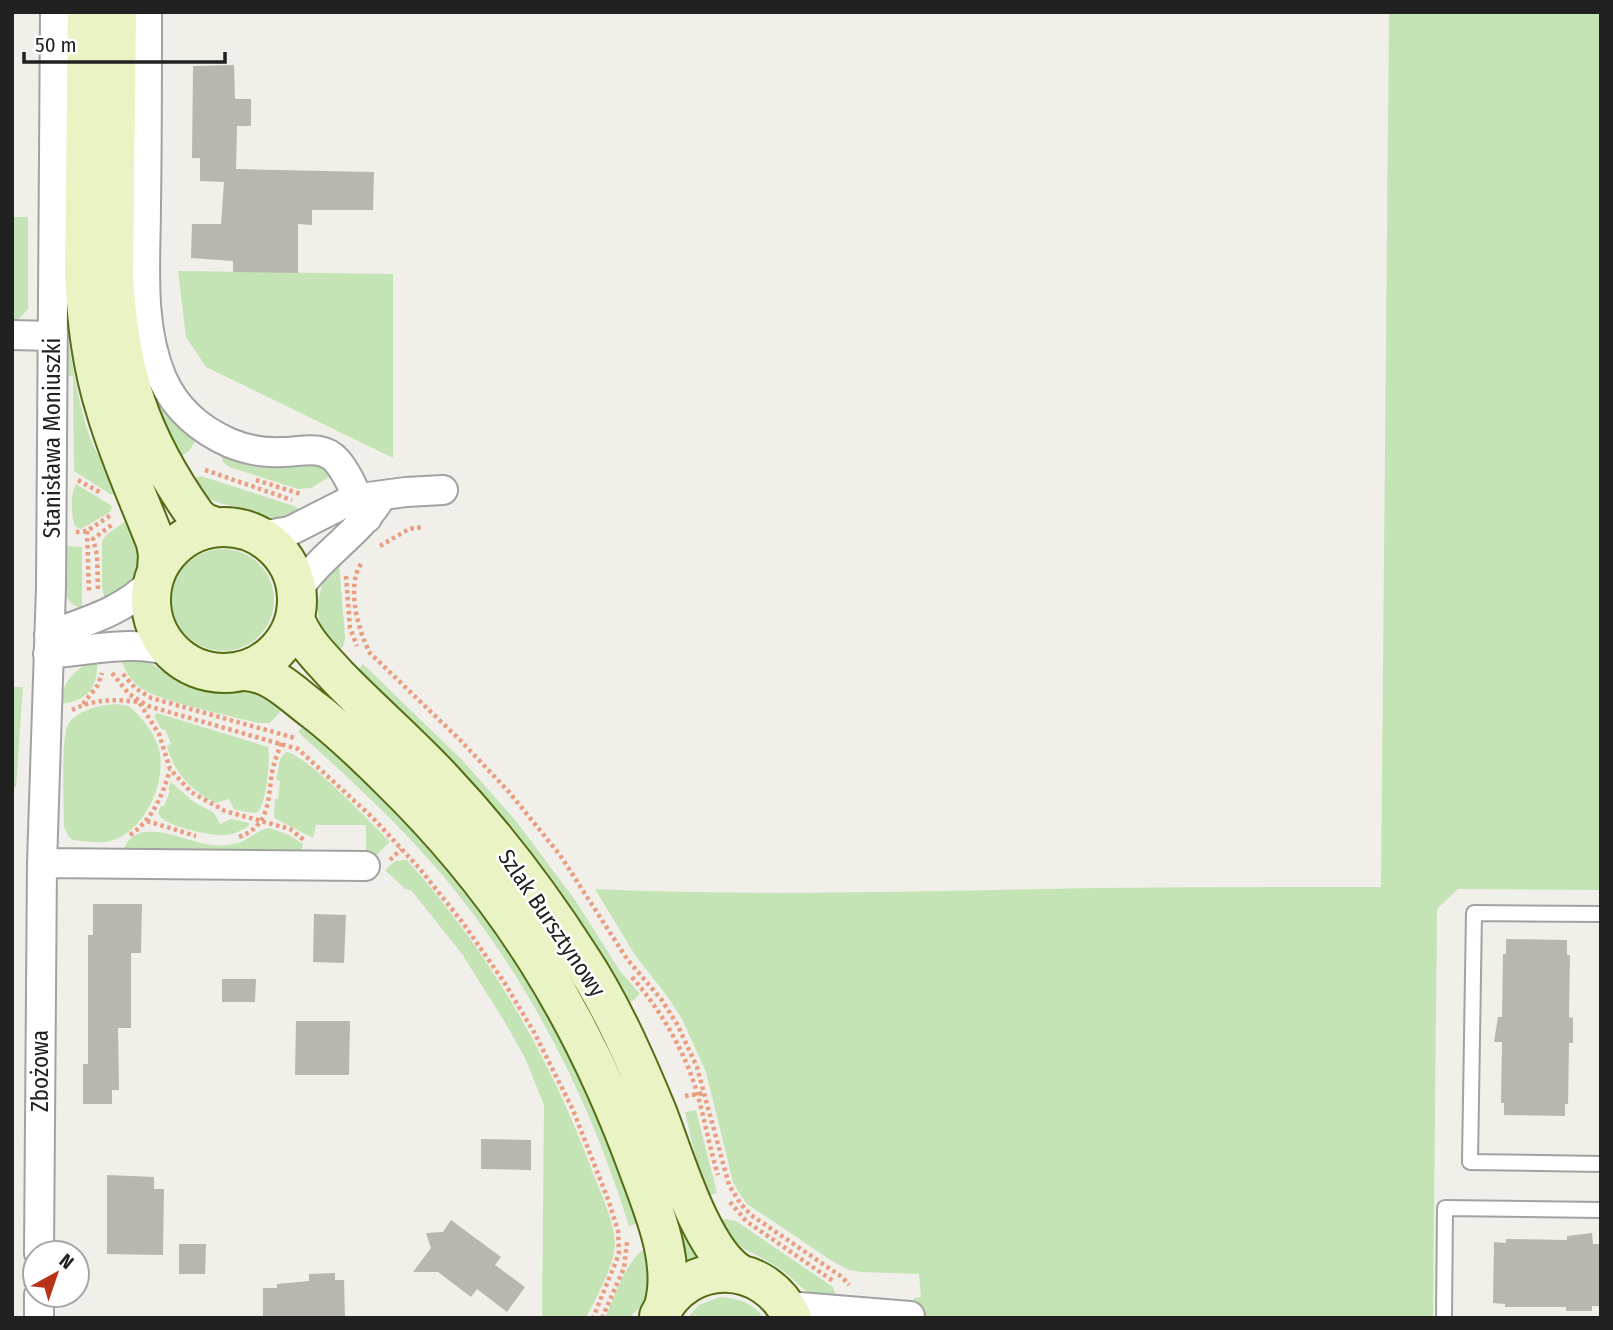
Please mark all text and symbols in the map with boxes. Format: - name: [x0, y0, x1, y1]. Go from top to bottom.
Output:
- scale bar: [24, 21, 226, 65]
- text: 50 m: [35, 32, 77, 58]
- street label: Stanisława Moniuszki: [38, 338, 66, 538]
- street label: Szlak Bursztynowy: [492, 844, 612, 1003]
- street label: Zbożowa: [26, 1030, 54, 1112]
- north arrow: [21, 1239, 91, 1309]
- text: N: [55, 1249, 78, 1274]

